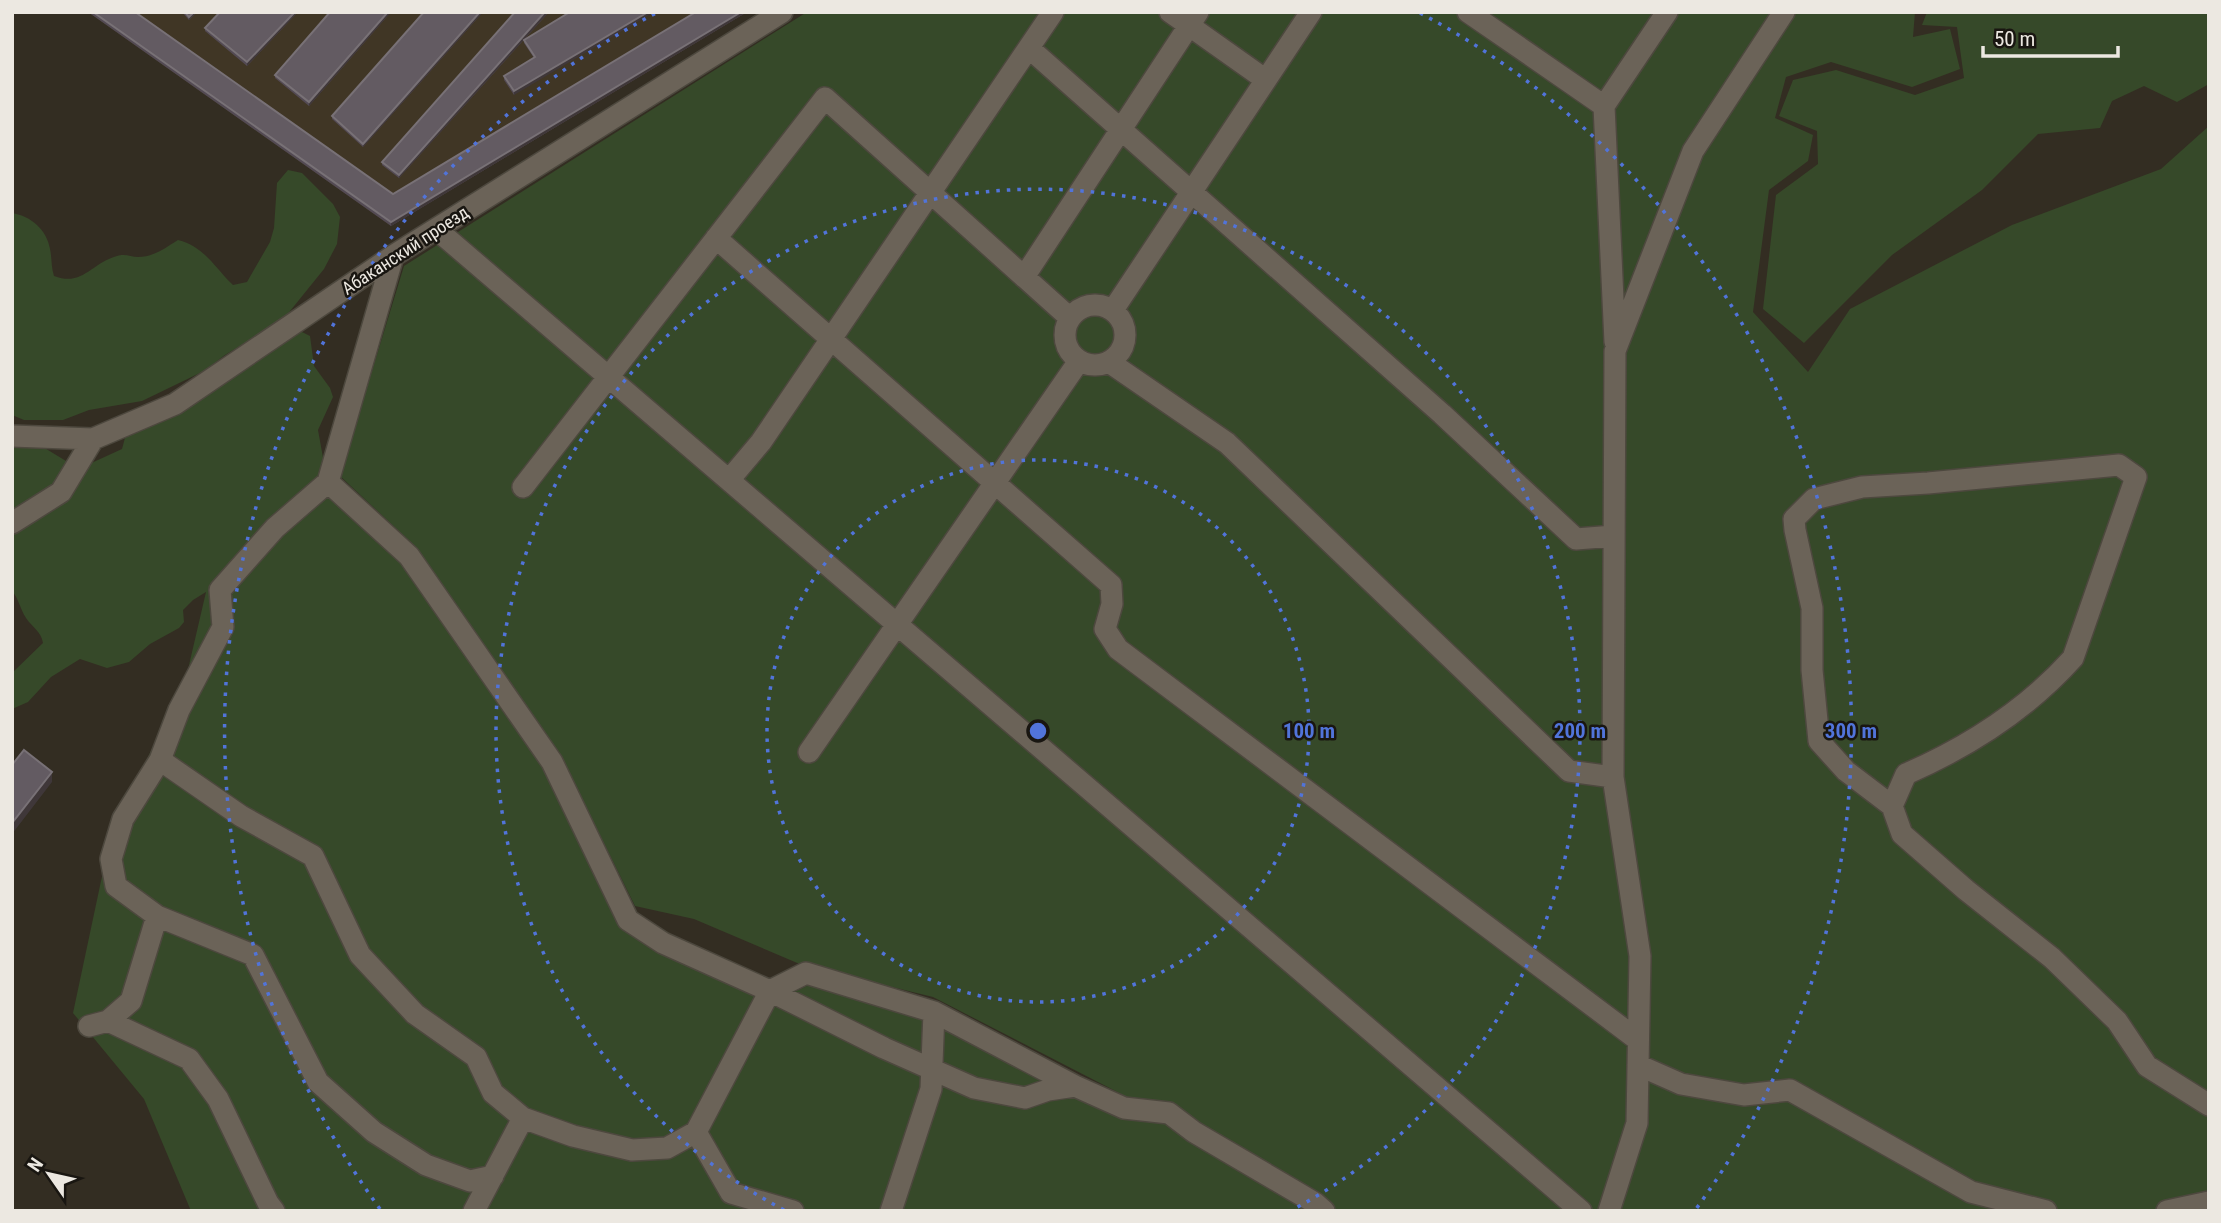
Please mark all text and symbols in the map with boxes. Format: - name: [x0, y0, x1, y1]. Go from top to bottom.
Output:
- scale bar: [1983, 14, 2118, 58]
- text: 50 m: [1994, 27, 2035, 51]
- street label: Абаканский проезд: [338, 201, 473, 299]
- centre of rings: [1026, 719, 1050, 743]
- text: 100 m: [1283, 719, 1335, 743]
- text: 200 m: [1554, 719, 1606, 743]
- text: 300 m: [1825, 719, 1877, 743]
- north arrow: [14, 1139, 84, 1209]
- text: N: [23, 1154, 48, 1176]

